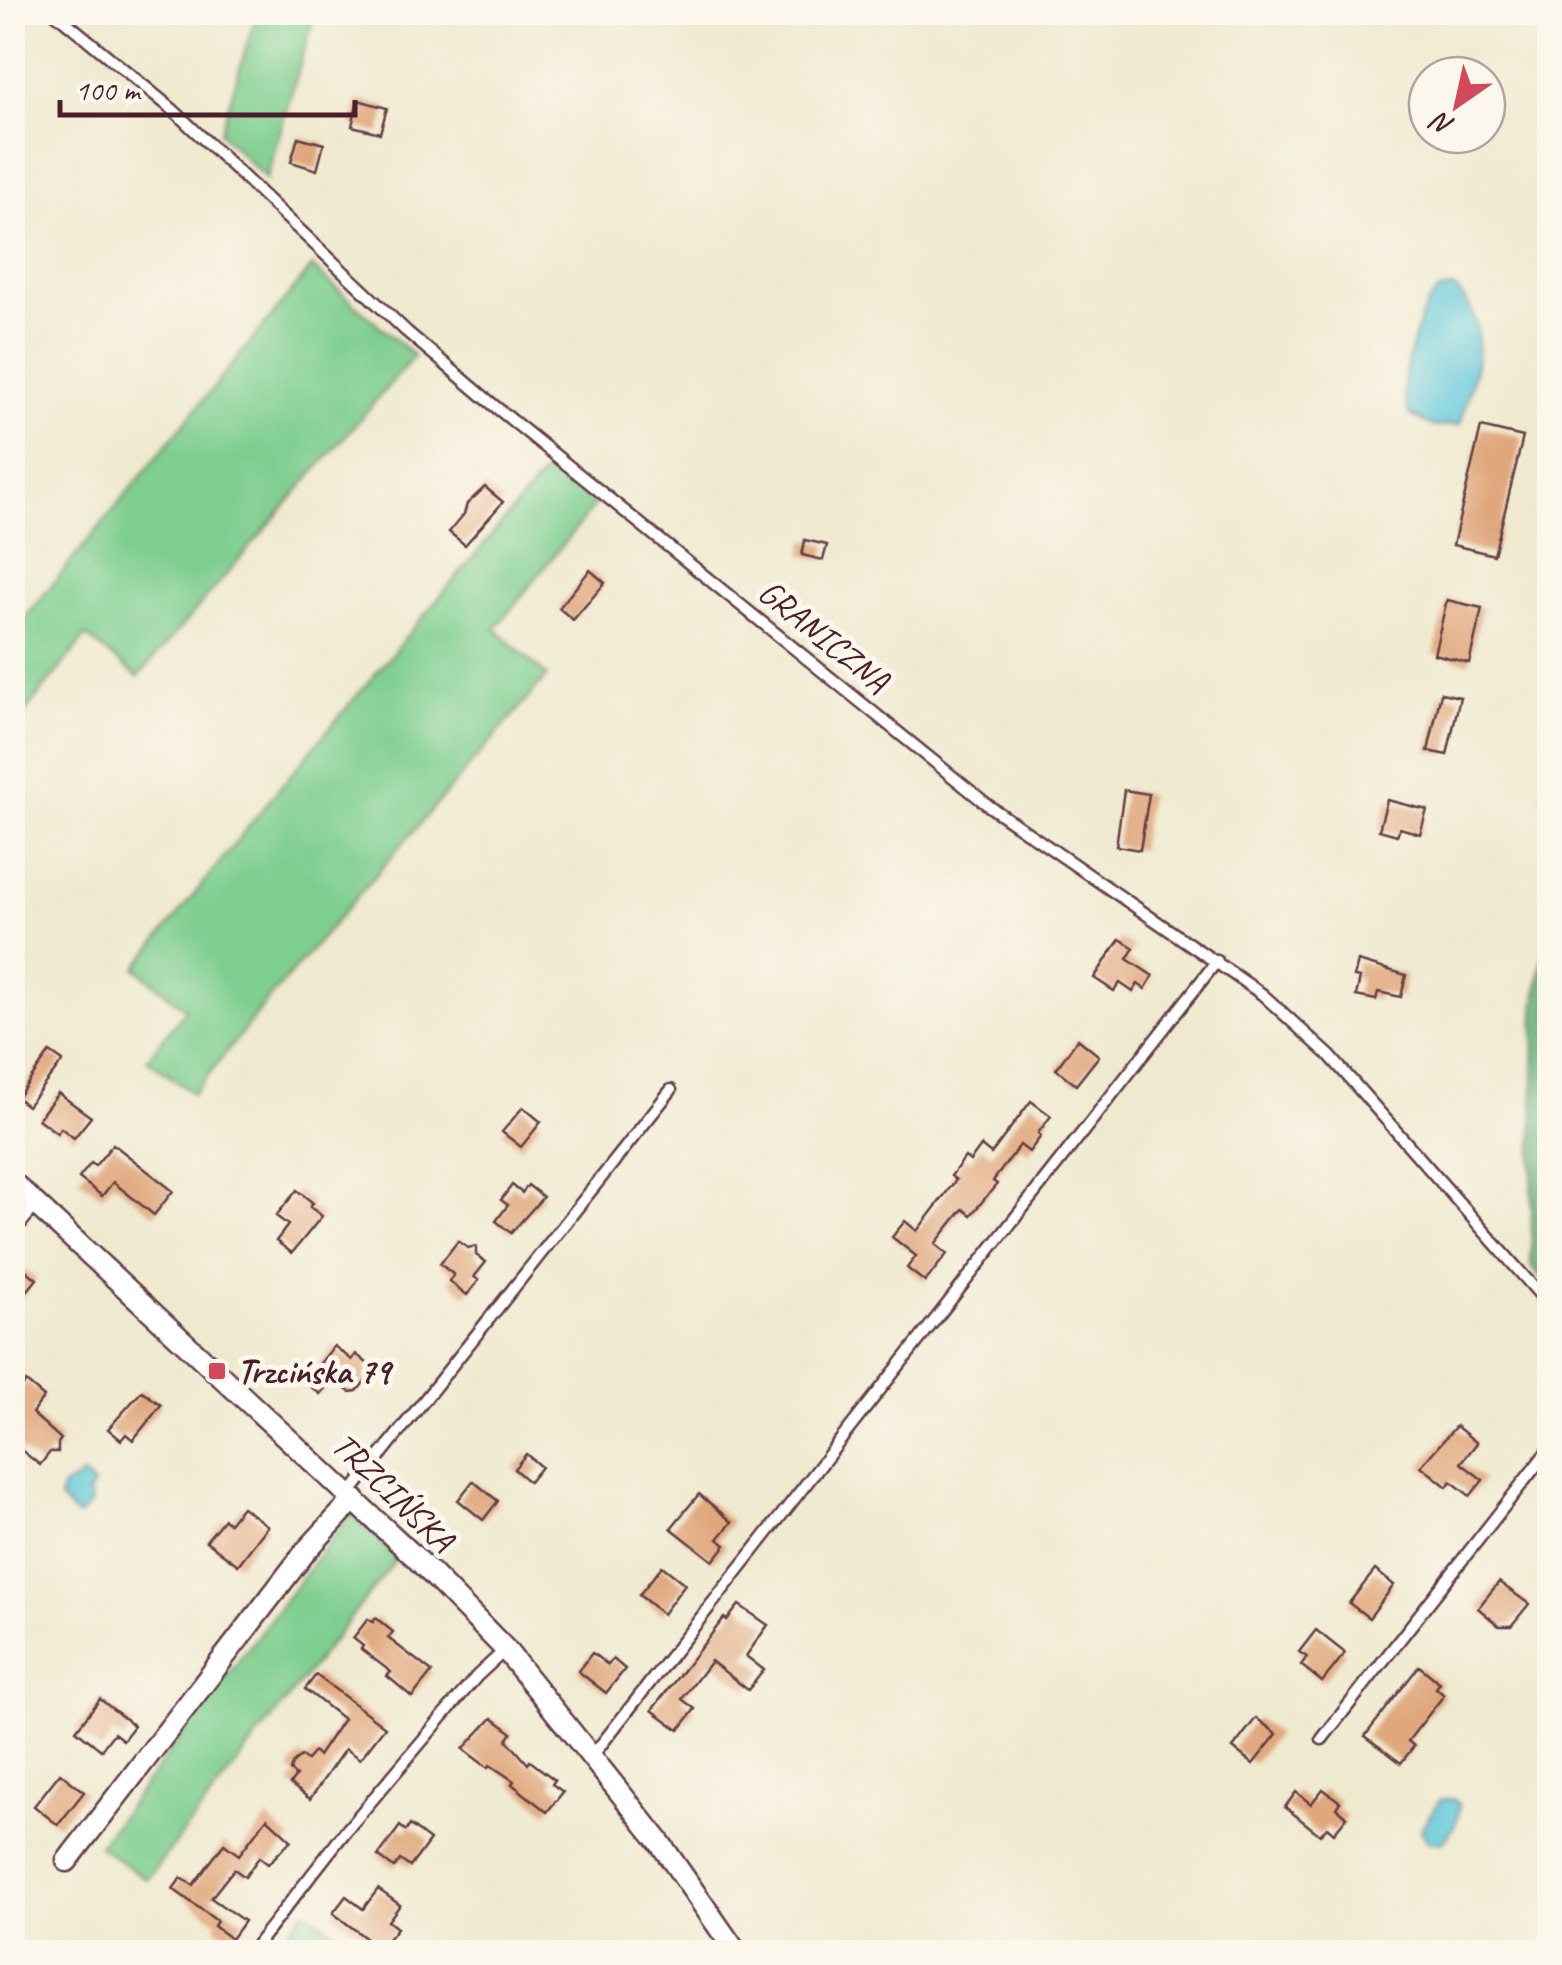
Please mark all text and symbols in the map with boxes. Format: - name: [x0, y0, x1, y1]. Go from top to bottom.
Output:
- scale bar: [60, 55, 355, 117]
- north arrow: [1407, 55, 1507, 155]
- text: 100 m: [75, 71, 142, 109]
- text: N: [1422, 103, 1460, 145]
- street label: GRANICZNA: [749, 569, 900, 704]
- place label: Trzcińska 79: [237, 1349, 394, 1394]
- marker: Trzcińska 79: [206, 1360, 228, 1382]
- street label: TRZCIŃSKA: [322, 1422, 465, 1563]

